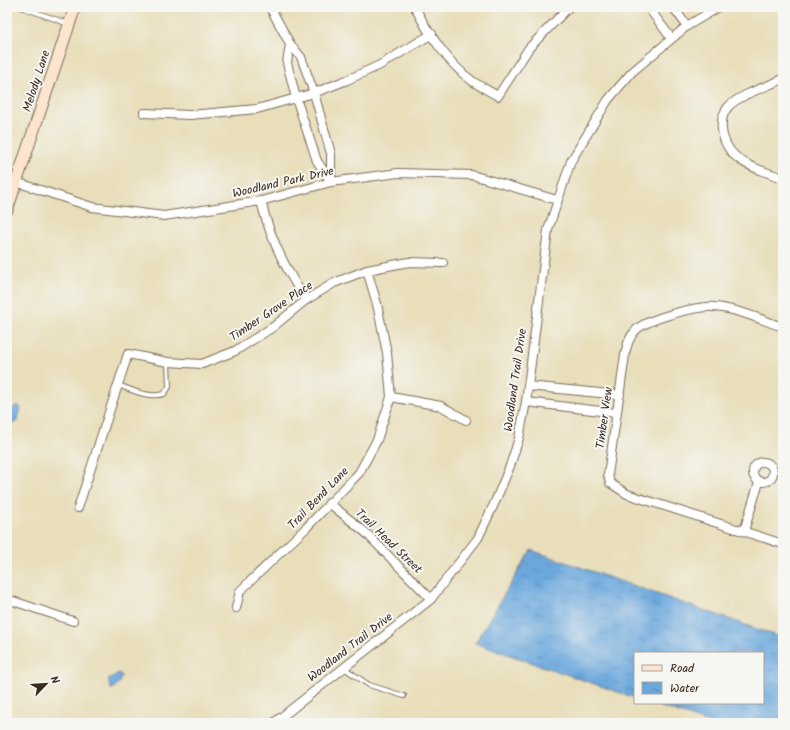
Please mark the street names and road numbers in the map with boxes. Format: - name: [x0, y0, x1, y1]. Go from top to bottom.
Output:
- street label: Melody Lane: [18, 47, 56, 114]
- street label: Woodland Park Drive: [230, 161, 336, 203]
- street label: Timber Grove Place: [226, 276, 317, 346]
- street label: Woodland Trail Drive: [499, 327, 532, 433]
- street label: Timber View: [591, 385, 618, 450]
- street label: Trail Bend Lane: [283, 462, 354, 534]
- street label: Trail Head Street: [351, 504, 427, 579]
- street label: Woodland Trail Drive: [304, 608, 397, 687]

